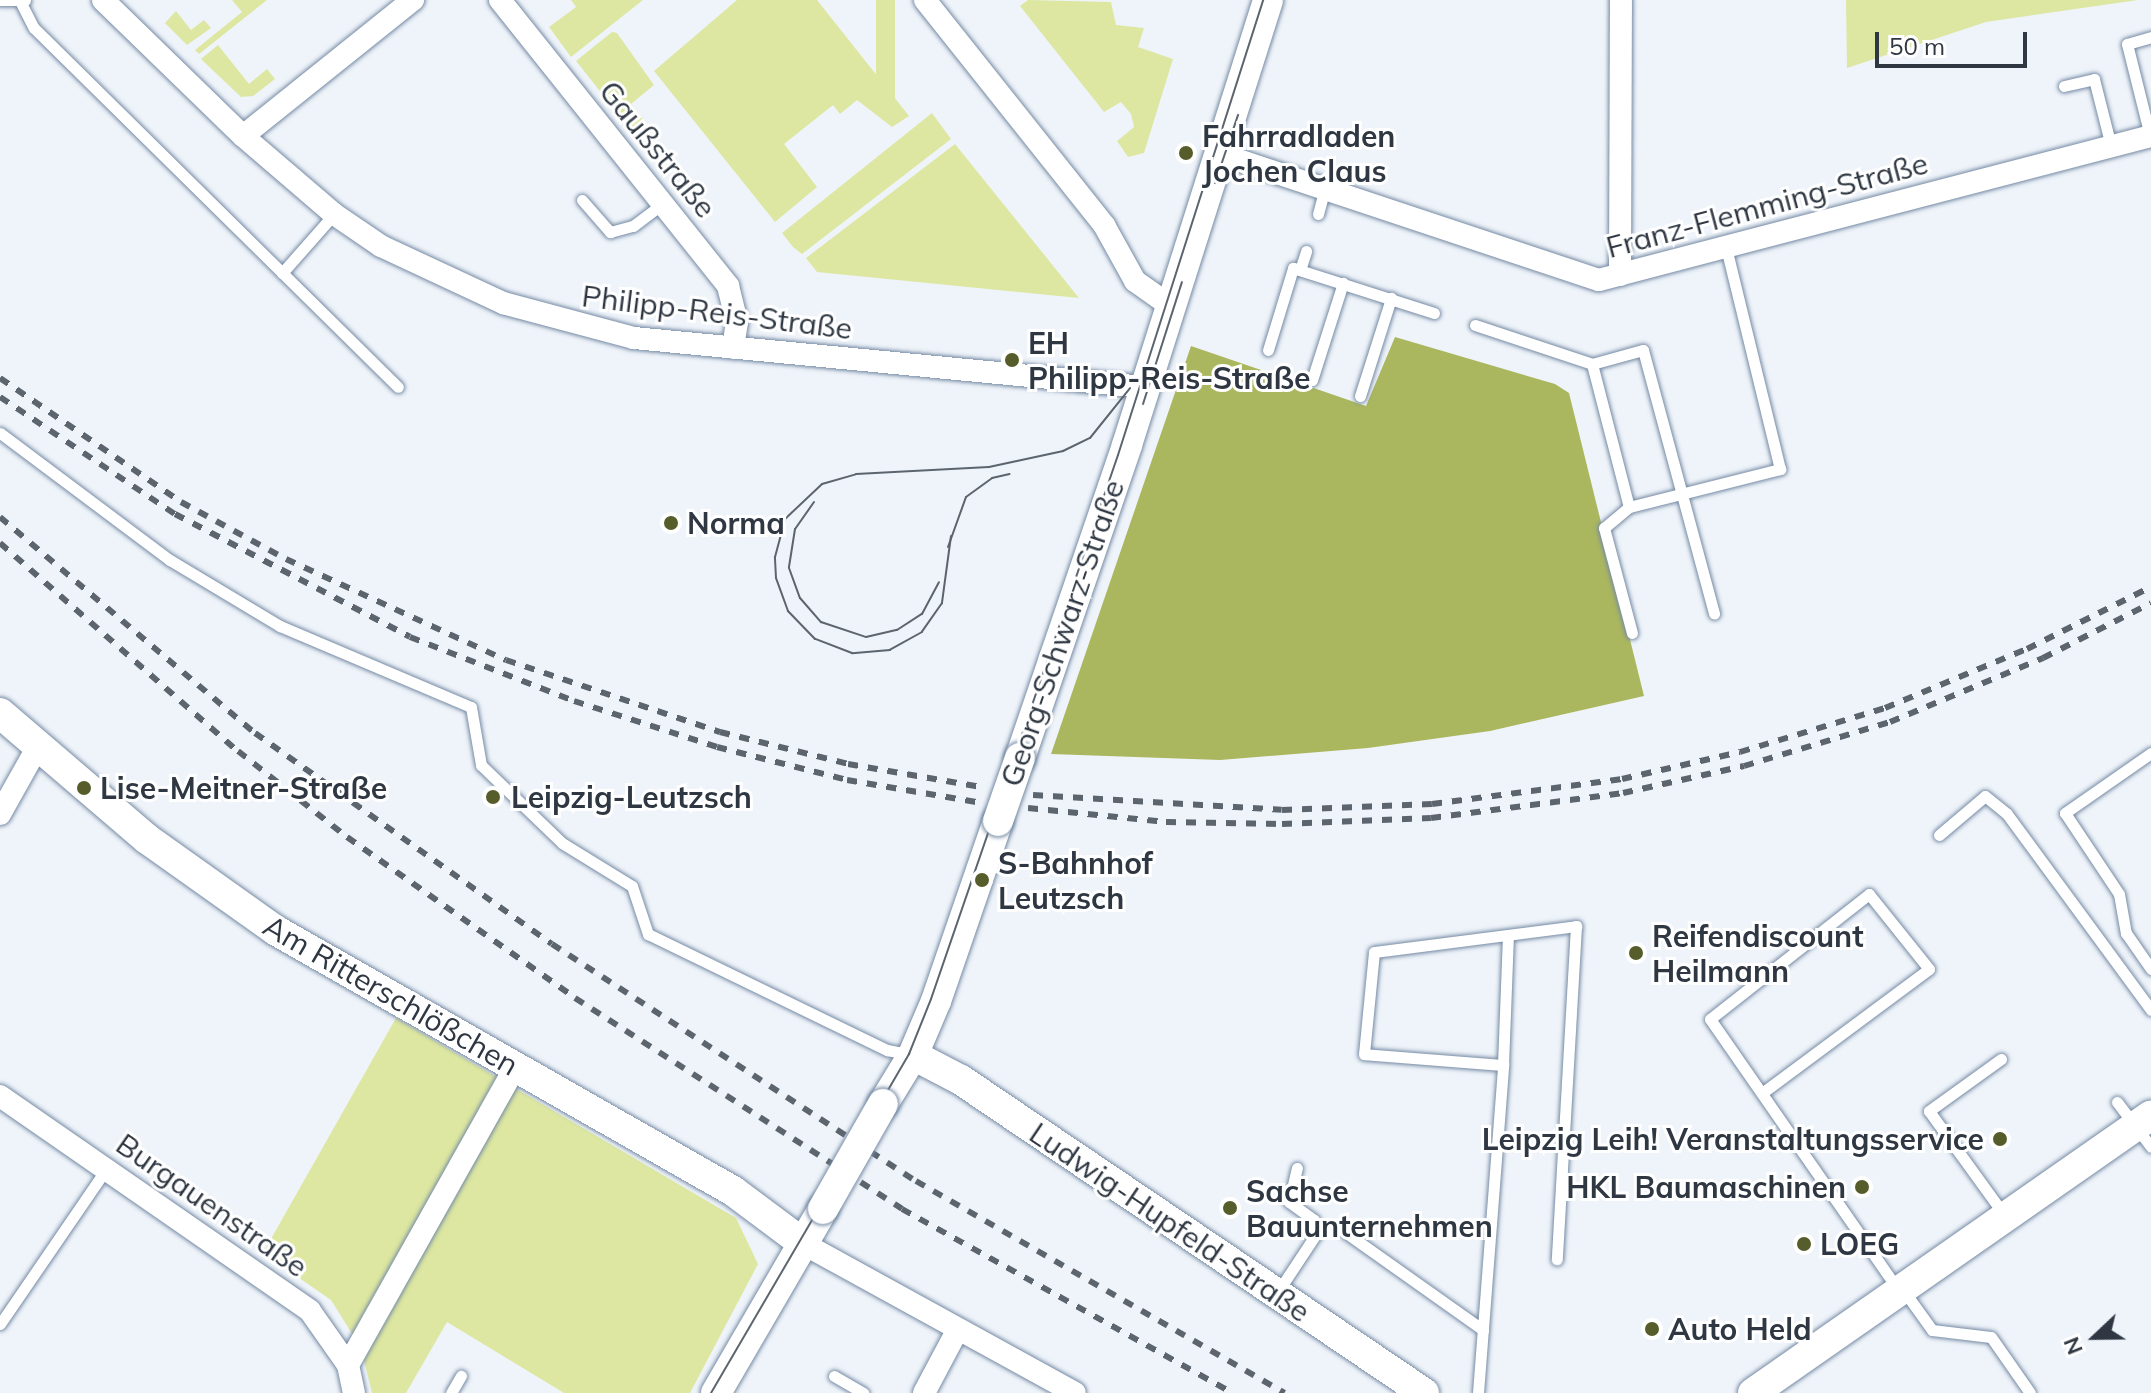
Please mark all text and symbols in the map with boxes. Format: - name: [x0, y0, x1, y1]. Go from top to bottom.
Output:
- scale bar: [1879, 16, 2031, 66]
- text: 50 m: [1889, 31, 1945, 61]
- street label: Gaußstraße: [592, 73, 724, 225]
- place label: Fahrradladen Jochen Claus: [1202, 118, 1395, 188]
- marker: Fahrradladen Jochen Claus: [1177, 144, 1195, 162]
- street label: Franz-Flemming-Straße: [1602, 145, 1932, 265]
- street label: Philipp-Reis-Straße: [580, 278, 854, 346]
- place label: EH Philipp-Reis-Straße: [1028, 325, 1310, 396]
- marker: EH Philipp-Reis-Straße: [1003, 351, 1021, 369]
- street label: Georg-Schwarz-Straße: [993, 475, 1131, 791]
- place label: Norma: [687, 505, 785, 541]
- marker: Norma: [662, 514, 680, 532]
- place label: Lise-Meitner-Straße: [100, 770, 387, 806]
- marker: Lise-Meitner-Straße: [75, 779, 93, 797]
- place label: Leipzig-Leutzsch: [511, 779, 752, 815]
- marker: Leipzig-Leutzsch: [482, 786, 504, 808]
- place label: S-Bahnhof Leutzsch: [998, 845, 1153, 916]
- marker: S-Bahnhof Leutzsch: [973, 871, 991, 889]
- street label: Am Ritterschlößchen: [257, 907, 525, 1083]
- place label: Reifendiscount Heilmann: [1652, 918, 1863, 988]
- marker: Reifendiscount Heilmann: [1627, 944, 1645, 962]
- street label: Ludwig-Hupfeld-Straße: [1023, 1115, 1317, 1329]
- place label: Leipzig Leih! Veranstaltungsservice: [1482, 1121, 1984, 1157]
- street label: Burgauenstraße: [110, 1126, 314, 1284]
- marker: Leipzig Leih! Veranstaltungsservice: [1991, 1130, 2009, 1148]
- place label: HKL Baumaschinen: [1566, 1169, 1846, 1205]
- place label: Sachse Bauunternehmen: [1246, 1173, 1493, 1244]
- marker: HKL Baumaschinen: [1853, 1178, 1871, 1196]
- marker: Sachse Bauunternehmen: [1221, 1199, 1239, 1217]
- place label: LOEG: [1820, 1226, 1899, 1262]
- marker: LOEG: [1795, 1235, 1813, 1253]
- north arrow: [2055, 1297, 2135, 1377]
- place label: Auto Held: [1668, 1311, 1812, 1347]
- marker: Auto Held: [1643, 1320, 1661, 1338]
- text: N: [2057, 1333, 2089, 1359]

